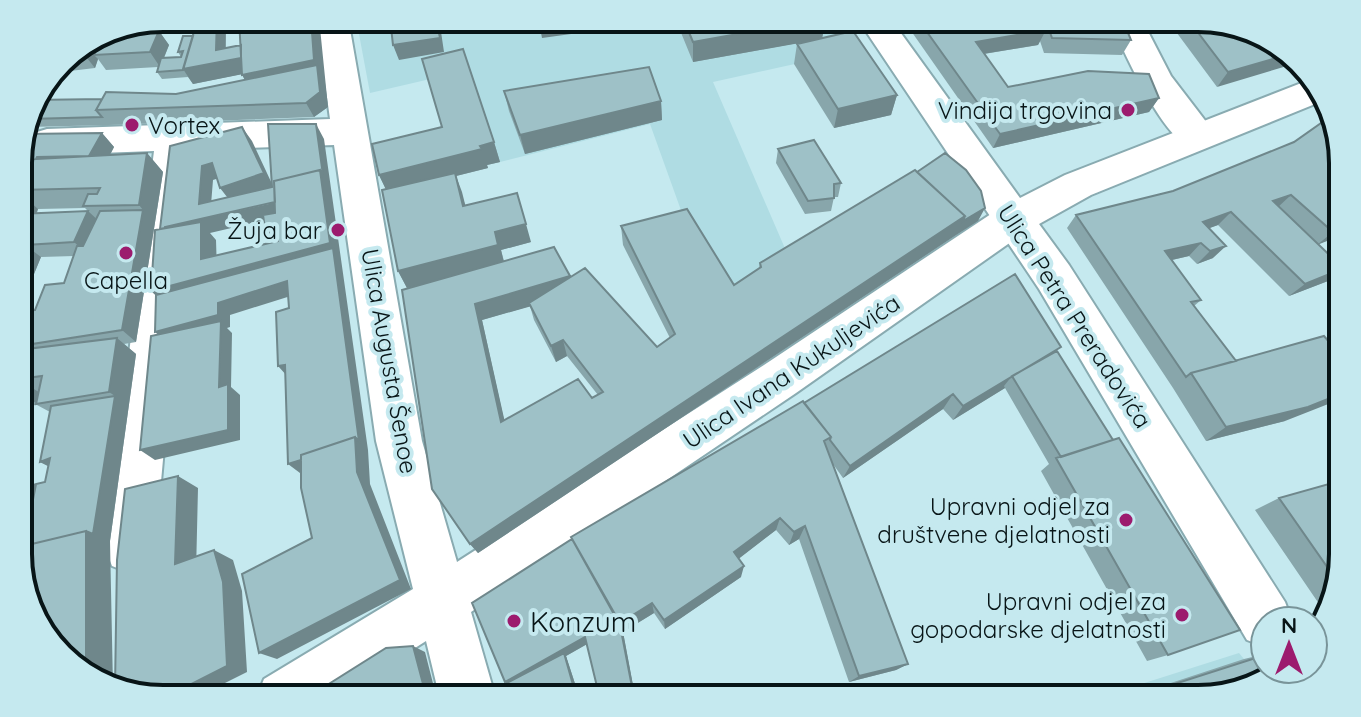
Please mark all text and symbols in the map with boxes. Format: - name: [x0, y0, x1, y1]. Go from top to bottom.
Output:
- place label: Vindija trgovina: [938, 95, 1112, 125]
- marker: Vindija trgovina: [1119, 101, 1137, 119]
- place label: Vortex: [148, 110, 220, 140]
- marker: Vortex: [123, 116, 141, 134]
- street label: Ulica Petra Preradovića: [991, 198, 1159, 434]
- place label: Žuja bar: [227, 215, 322, 245]
- marker: Žuja bar: [329, 221, 347, 239]
- marker: Capella: [117, 244, 135, 262]
- street label: Ulica Augusta Šenoe: [355, 246, 425, 476]
- place label: Capella: [84, 265, 168, 295]
- street label: Ulica Ivana Kukuljevića: [677, 287, 905, 455]
- place label: Upravni odjel za društvene djelatnosti: [877, 491, 1110, 549]
- marker: Upravni odjel za društvene djelatnosti: [1117, 511, 1135, 529]
- place label: Upravni odjel za gopodarske djelatnosti: [910, 586, 1166, 644]
- place label: Konzum: [530, 604, 636, 639]
- north arrow: [1249, 605, 1329, 685]
- marker: Upravni odjel za gopodarske djelatnosti: [1173, 606, 1191, 624]
- text: N: [1281, 611, 1297, 639]
- marker: Konzum: [505, 612, 523, 630]

